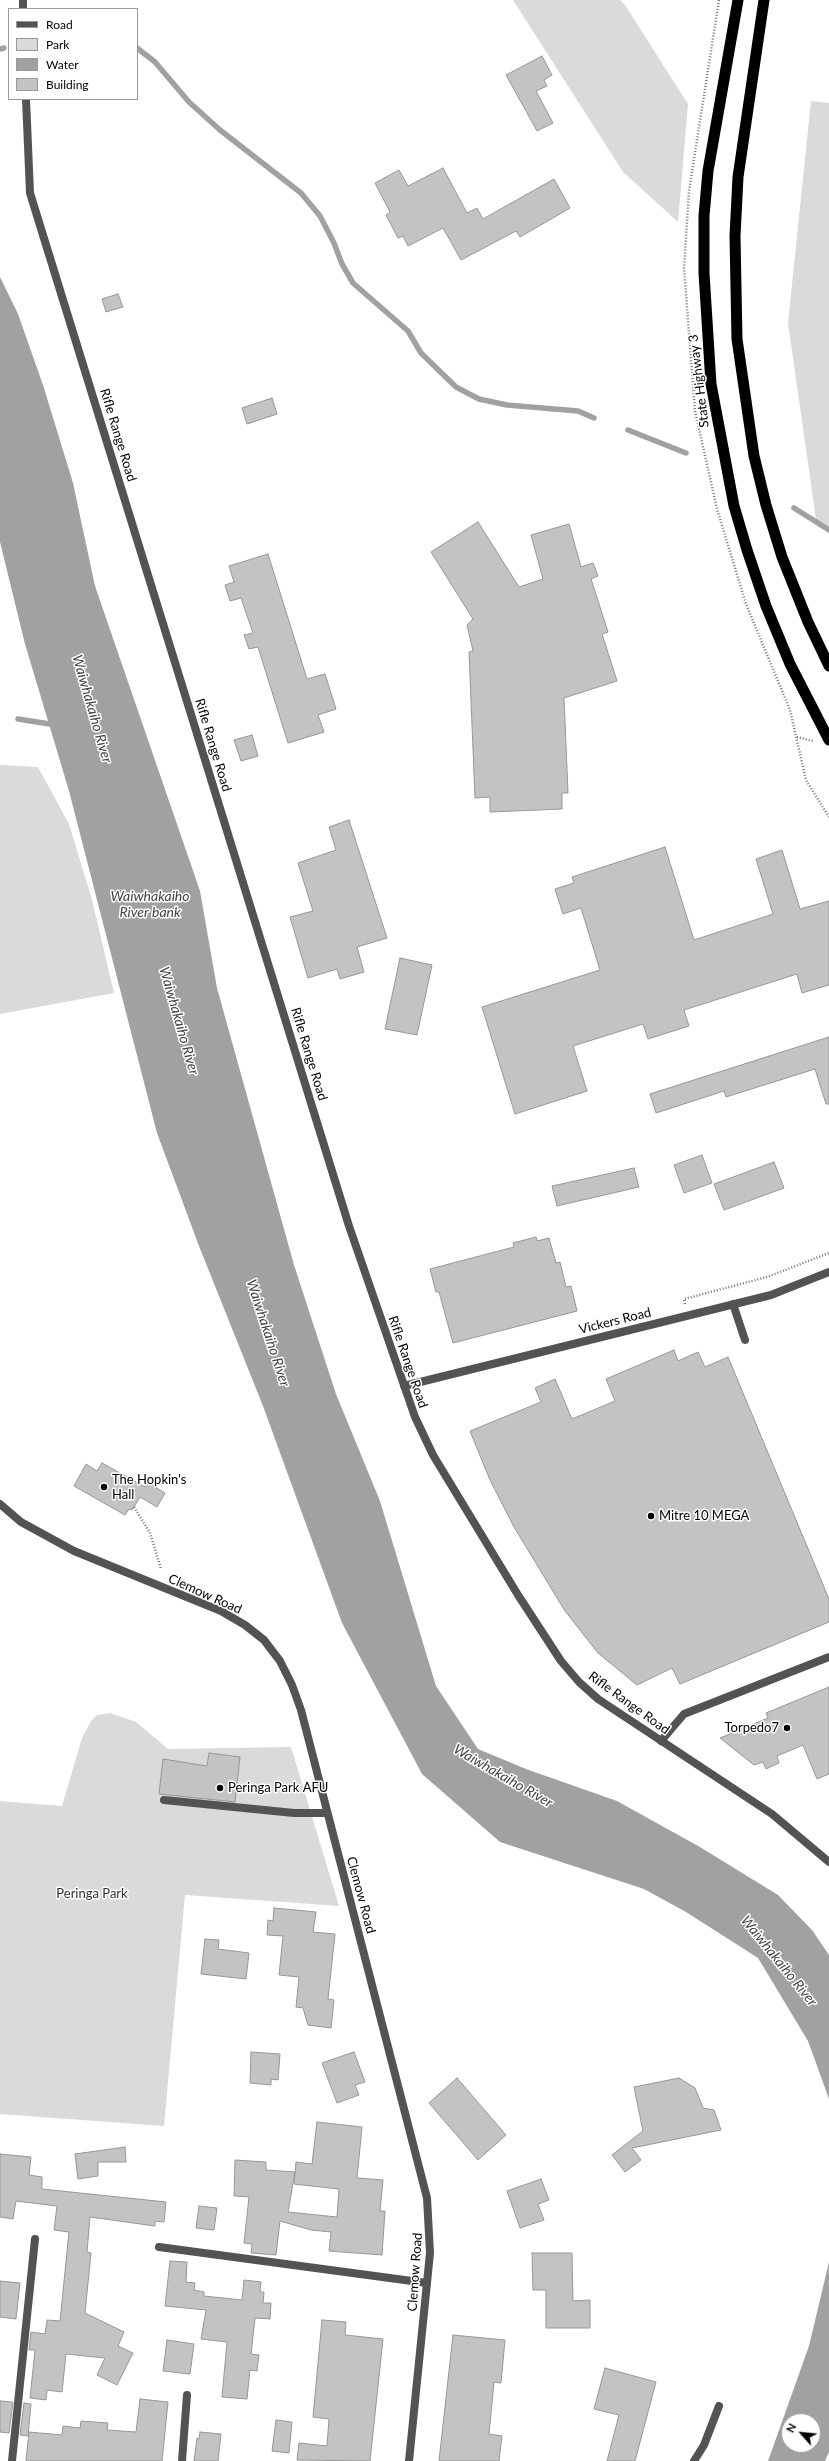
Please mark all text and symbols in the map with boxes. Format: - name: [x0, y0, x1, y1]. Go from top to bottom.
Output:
- legend: [8, 8, 138, 100]
- text: Road: [46, 17, 73, 32]
- text: Park: [46, 37, 69, 52]
- text: Water: [46, 57, 79, 72]
- text: Building: [46, 77, 89, 92]
- street label: State Highway 3: [686, 334, 712, 428]
- street label: Rifle Range Road: [96, 387, 140, 483]
- water label: Waiwhakaiho River: [69, 653, 115, 765]
- street label: Rifle Range Road: [191, 697, 235, 793]
- water label: Waiwhakaiho River bank: [110, 888, 190, 920]
- water label: Waiwhakaiho River: [156, 965, 202, 1077]
- street label: Rifle Range Road: [287, 1006, 331, 1102]
- water label: Waiwhakaiho River: [243, 1277, 293, 1389]
- street label: Vickers Road: [577, 1305, 653, 1337]
- street label: Rifle Range Road: [385, 1314, 431, 1410]
- place label: The Hopkin's Hall: [112, 1472, 186, 1503]
- marker: The Hopkin's Hall: [99, 1482, 109, 1492]
- place label: Mitre 10 MEGA: [659, 1508, 749, 1524]
- marker: Mitre 10 MEGA: [646, 1511, 656, 1521]
- street label: Clemow Road: [166, 1571, 244, 1617]
- street label: Rifle Range Road: [585, 1668, 673, 1738]
- place label: Torpedo7: [724, 1720, 779, 1736]
- marker: Torpedo7: [782, 1723, 792, 1733]
- water label: Waiwhakaiho River: [450, 1741, 556, 1811]
- place label: Peringa Park AFU: [228, 1780, 328, 1796]
- marker: Peringa Park AFU: [215, 1783, 225, 1793]
- street label: Clemow Road: [343, 1855, 379, 1935]
- park label: Peringa Park: [56, 1886, 128, 1902]
- water label: Waiwhakaiho River: [737, 1912, 821, 2010]
- street label: Clemow Road: [404, 2232, 426, 2312]
- north arrow: [781, 2413, 821, 2453]
- text: N: [783, 2421, 798, 2435]

